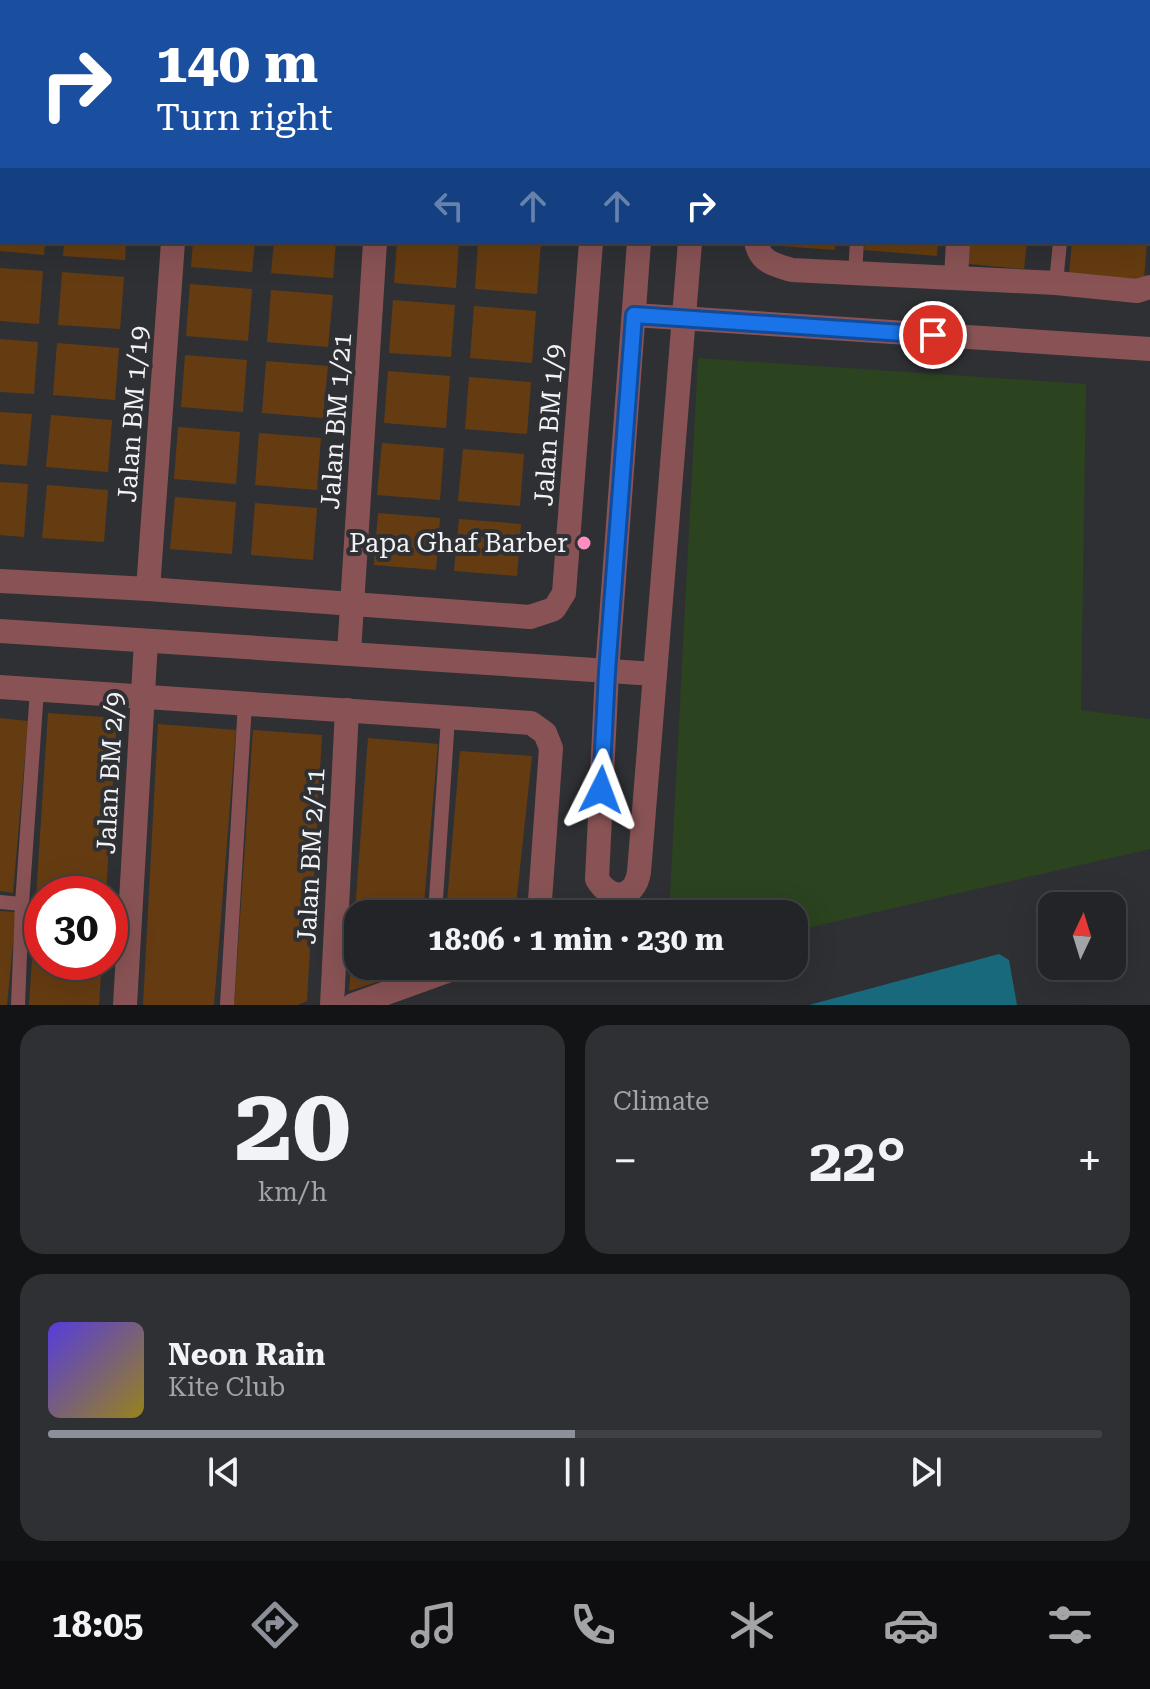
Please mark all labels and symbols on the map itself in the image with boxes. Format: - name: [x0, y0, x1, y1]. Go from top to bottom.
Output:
- pin: [899, 301, 967, 369]
- street label: Jalan BM 1/19: [112, 325, 154, 503]
- street label: Jalan BM 1/21: [315, 332, 357, 510]
- street label: Jalan BM 1/9: [528, 343, 570, 507]
- place label: Papa Ghaf Barber: [349, 528, 568, 558]
- marker: Papa Ghaf Barber: [575, 534, 593, 552]
- street label: Jalan BM 2/9: [91, 691, 129, 855]
- position arrow: [559, 748, 643, 832]
- street label: Jalan BM 2/11: [291, 767, 331, 945]
- speed limit sign: 30: [24, 876, 128, 980]
- north arrow: [1038, 892, 1126, 980]

